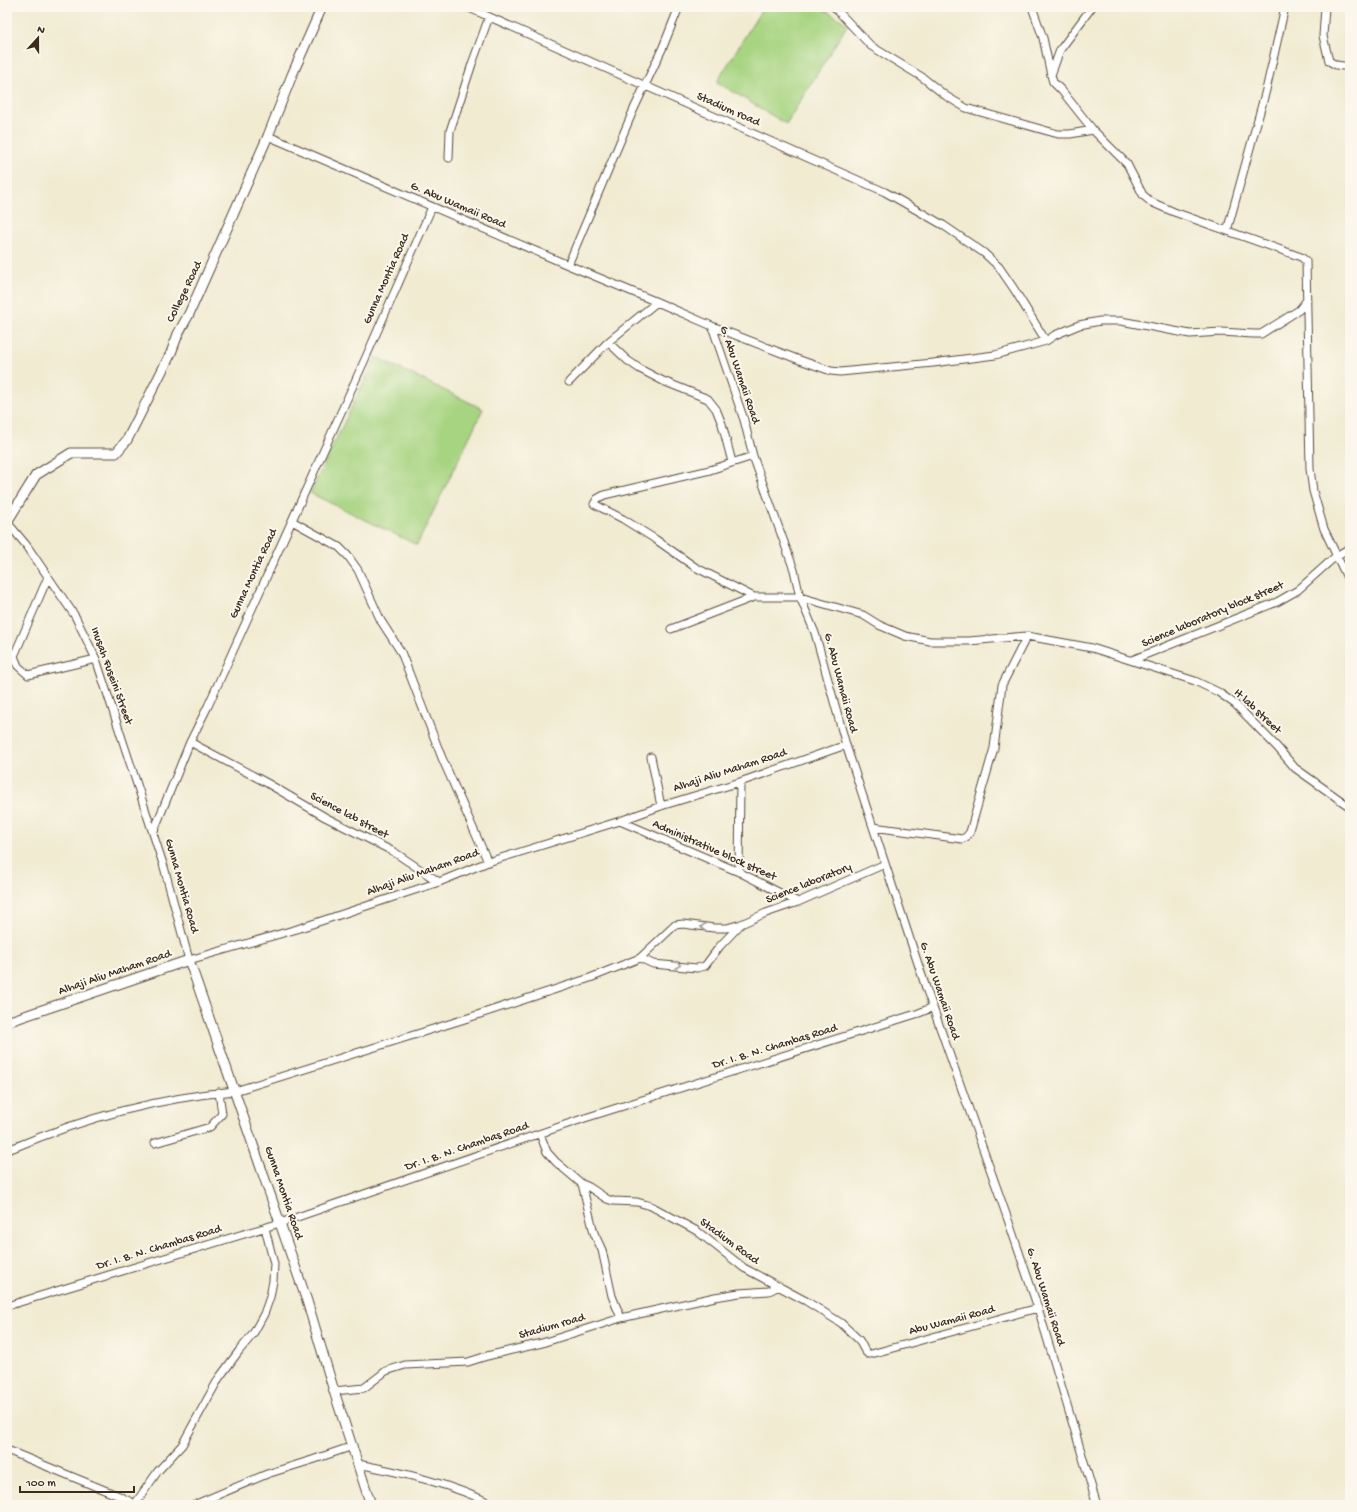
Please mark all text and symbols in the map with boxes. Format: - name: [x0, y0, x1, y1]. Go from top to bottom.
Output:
- north arrow: [18, 18, 58, 58]
- text: N: [35, 24, 46, 37]
- street label: Stadium road: [694, 90, 763, 131]
- street label: G. Abu Wamaii Road: [408, 180, 509, 233]
- street label: Gunna Montia Road: [361, 231, 414, 326]
- street label: College Road: [164, 258, 206, 325]
- street label: G. Abu Wamaii Road: [716, 324, 763, 427]
- street label: Gunna Montia Road: [227, 526, 281, 621]
- street label: Science laboratory block street: [1140, 578, 1287, 651]
- street label: Inusah Fuseini Street: [87, 625, 136, 728]
- street label: G. Abu Wamaii Road: [820, 632, 860, 735]
- street label: It lab street: [1230, 686, 1285, 738]
- street label: Alhaji Aliu Maham Road: [672, 746, 789, 796]
- street label: Science lab street: [307, 789, 391, 843]
- street label: Administrative block street: [650, 817, 779, 885]
- street label: Gunna Montia Road: [161, 837, 201, 936]
- street label: Alhaji Aliu Maham Road: [365, 846, 482, 900]
- street label: Science laboratory: [764, 860, 854, 908]
- one-way arrow: [700, 923, 706, 932]
- street label: G. Abu Wamaii Road: [916, 940, 963, 1043]
- street label: Alhaji Aliu Maham Road: [57, 947, 174, 999]
- one-way arrow: [675, 961, 681, 970]
- street label: Dr. I. B. N. Chambas Road: [710, 1021, 840, 1073]
- street label: Dr. I. B. N. Chambas Road: [402, 1119, 532, 1175]
- street label: Gunna Montia Road: [260, 1145, 306, 1242]
- street label: Stadium Road: [697, 1216, 762, 1269]
- street label: Dr. I. B. N. Chambas Road: [94, 1222, 224, 1274]
- street label: G. Abu Wamaii Road: [1023, 1246, 1068, 1349]
- street label: Abu Wamaii Road: [908, 1303, 997, 1339]
- street label: Stadium road: [517, 1311, 588, 1343]
- scale bar: [20, 1468, 134, 1494]
- text: 100 m: [25, 1477, 56, 1491]

